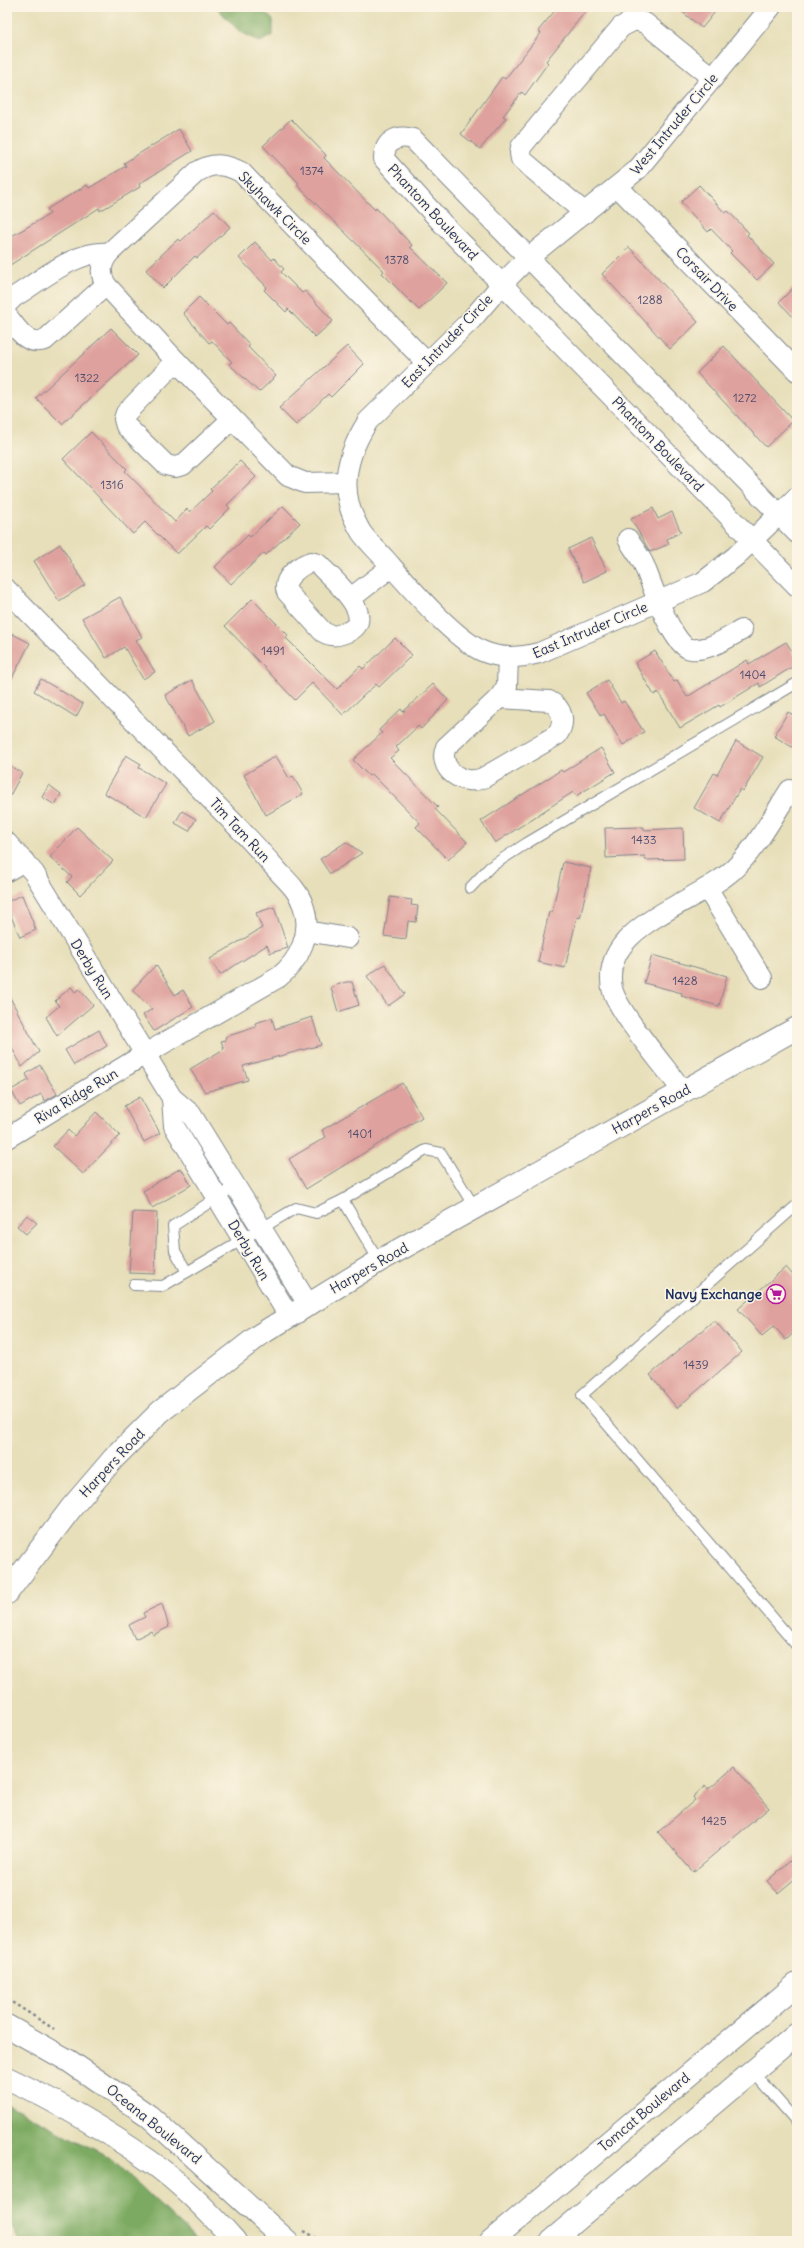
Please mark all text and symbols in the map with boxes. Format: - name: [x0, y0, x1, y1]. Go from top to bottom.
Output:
- street label: West Intruder Circle: [626, 69, 722, 179]
- street label: Phantom Boulevard: [384, 160, 482, 264]
- house number: 1374: [300, 163, 324, 178]
- street label: Skyhawk Circle: [235, 168, 315, 248]
- street label: Corsair Drive: [672, 243, 742, 315]
- house number: 1378: [385, 252, 409, 267]
- street label: East Intruder Circle: [398, 290, 496, 392]
- house number: 1288: [637, 292, 663, 307]
- house number: 1322: [75, 370, 100, 385]
- house number: 1272: [733, 390, 757, 405]
- street label: Phantom Boulevard: [608, 393, 708, 495]
- house number: 1316: [100, 477, 124, 492]
- street label: East Intruder Circle: [530, 598, 650, 662]
- house number: 1491: [261, 643, 285, 658]
- house number: 1404: [740, 667, 766, 682]
- street label: Tim Tam Run: [206, 794, 274, 866]
- house number: 1433: [631, 832, 657, 847]
- street label: Derby Run: [67, 936, 117, 1002]
- house number: 1428: [672, 973, 698, 988]
- street label: Riva Ridge Run: [31, 1064, 121, 1128]
- street label: Harpers Road: [608, 1080, 694, 1138]
- house number: 1401: [348, 1126, 372, 1141]
- street label: Derby Run: [224, 1217, 274, 1283]
- street label: Harpers Road: [327, 1238, 411, 1298]
- supermarket icon: Navy Exchange: [765, 1283, 787, 1305]
- place label: Navy Exchange: [665, 1285, 762, 1303]
- house number: 1439: [683, 1357, 709, 1372]
- street label: Harpers Road: [76, 1425, 148, 1501]
- house number: 1425: [701, 1813, 727, 1828]
- street label: Tomcat Boulevard: [595, 2068, 693, 2156]
- street label: Oceana Boulevard: [103, 2080, 205, 2168]

